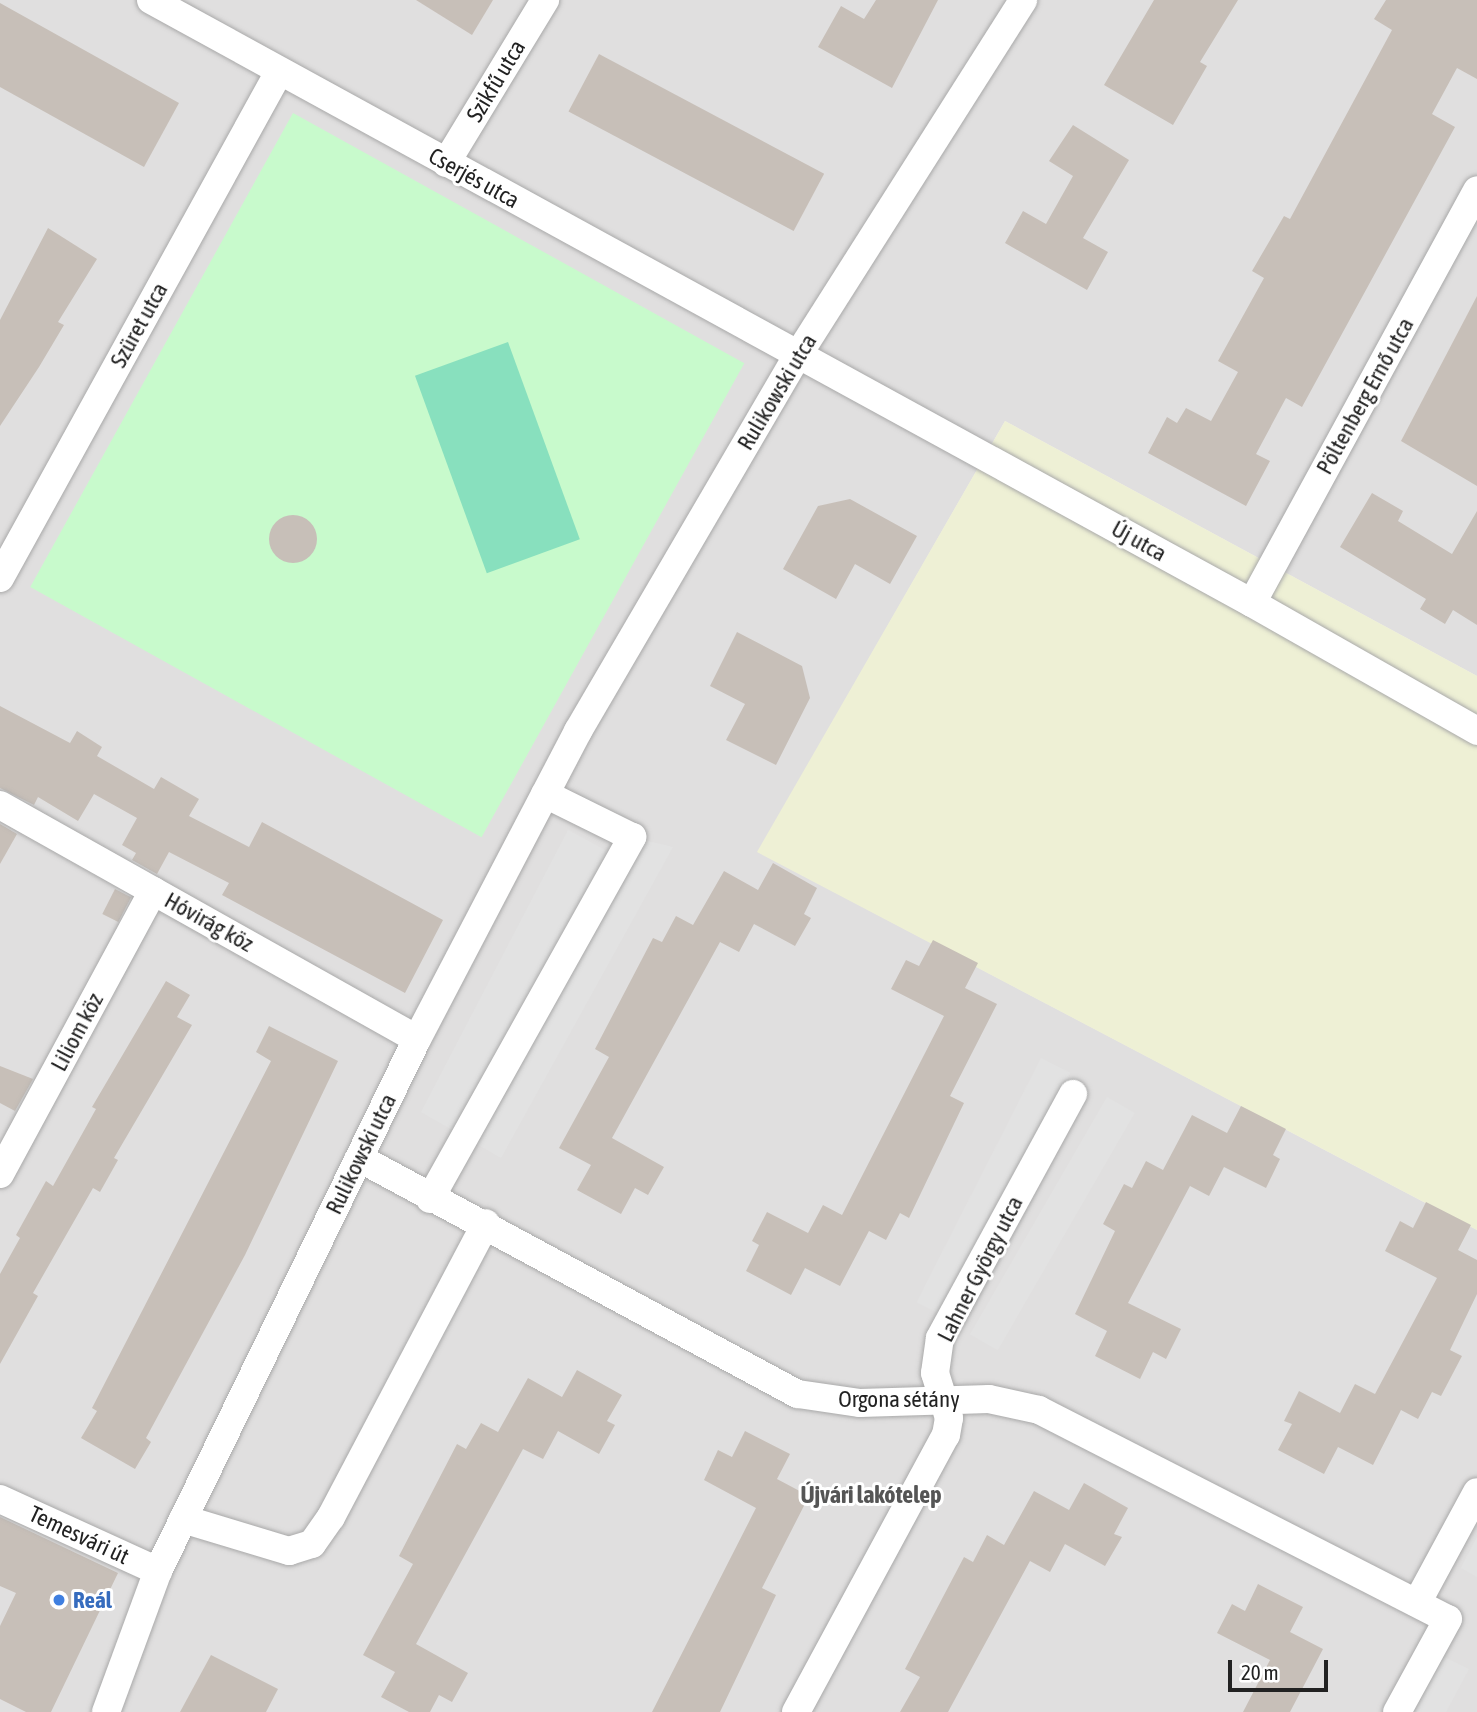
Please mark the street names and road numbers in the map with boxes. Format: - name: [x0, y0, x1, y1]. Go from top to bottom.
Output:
- street label: Szikfű utca: [461, 35, 531, 127]
- street label: Cserjés utca: [424, 142, 524, 214]
- street label: Szüret utca: [104, 278, 174, 372]
- street label: Pöltenberg Ernő utca: [1311, 313, 1419, 479]
- street label: Rulikowski utca: [732, 329, 822, 455]
- street label: Új utca: [1107, 515, 1171, 567]
- street label: Hóvirág köz: [160, 886, 258, 958]
- street label: Liliom köz: [45, 988, 109, 1076]
- street label: Rulikowski utca: [320, 1089, 402, 1219]
- street label: Lahner György utca: [931, 1192, 1029, 1346]
- street label: Orgona sétány: [838, 1385, 960, 1413]
- street label: Temesvári út: [25, 1500, 133, 1570]

